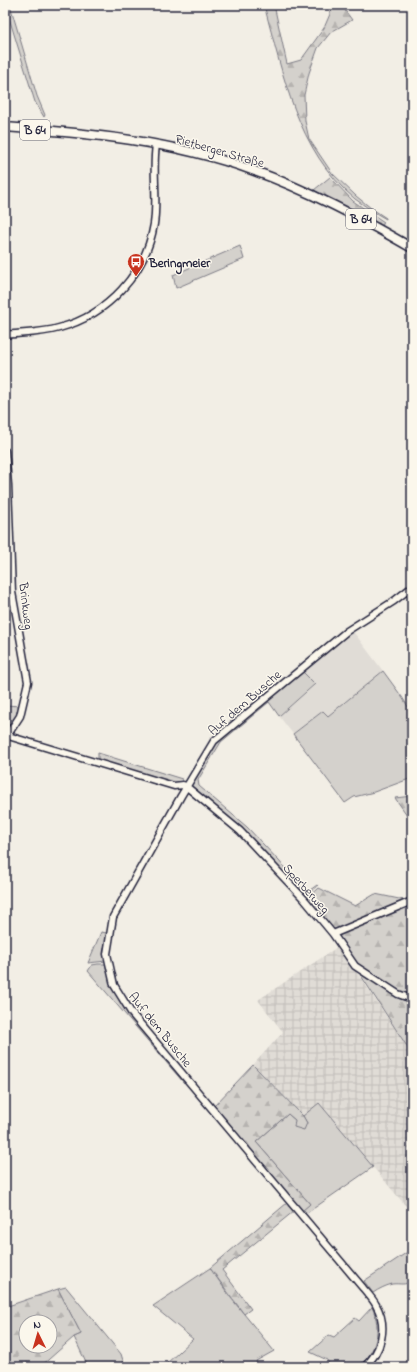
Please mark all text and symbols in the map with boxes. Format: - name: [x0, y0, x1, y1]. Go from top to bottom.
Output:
- road number: B 64: [20, 120, 50, 140]
- street label: Rietberger Straße: [173, 130, 266, 174]
- road number: B 64: [346, 209, 376, 229]
- bus stop icon: Beringmeier: [126, 252, 146, 277]
- place label: Beringmeier: [148, 254, 211, 275]
- street label: Brinkweg: [12, 580, 38, 631]
- street label: Auf dem Busche: [204, 666, 286, 740]
- street label: Sperberweg: [277, 860, 334, 919]
- street label: Auf dem Busche: [124, 988, 196, 1072]
- north arrow: [18, 1314, 58, 1354]
- text: N: [33, 1317, 42, 1333]

